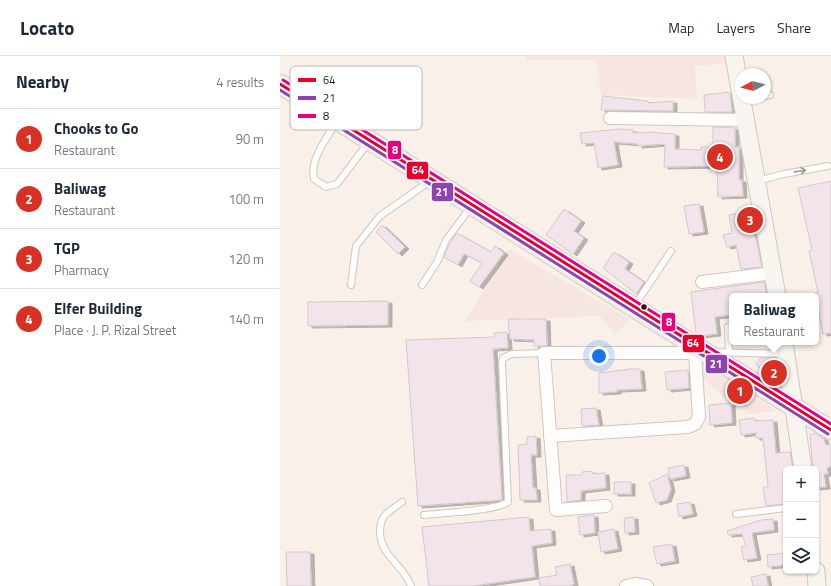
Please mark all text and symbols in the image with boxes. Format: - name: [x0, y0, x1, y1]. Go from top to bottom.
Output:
- text: Locato: [20, 13, 74, 42]
- text: Map: [668, 17, 694, 38]
- text: Layers: [716, 17, 755, 38]
- text: Share: [777, 17, 811, 38]
- legend: [290, 66, 422, 130]
- north arrow: [735, 68, 771, 104]
- text: Nearby: [16, 69, 69, 95]
- text: 4 results: [216, 72, 264, 92]
- text: 64: [323, 72, 335, 88]
- text: 21: [323, 90, 335, 106]
- text: 8: [323, 108, 329, 124]
- text: Chooks to Go: [54, 117, 138, 140]
- text: 1: [25, 129, 33, 149]
- text: 90 m: [236, 129, 264, 149]
- text: Restaurant: [54, 140, 115, 160]
- line badge: 8: [387, 140, 402, 160]
- text: 8: [392, 142, 398, 158]
- pin: 4: [707, 142, 733, 172]
- line badge: 64: [406, 161, 429, 180]
- text: 64: [412, 162, 424, 178]
- one-way arrow: [793, 167, 806, 175]
- text: Baliwag: [54, 177, 106, 200]
- line badge: 21: [431, 182, 454, 202]
- text: 21: [436, 184, 448, 200]
- text: 2: [25, 189, 33, 209]
- text: 100 m: [228, 189, 264, 209]
- text: Restaurant: [54, 200, 115, 220]
- pin: 3: [737, 205, 763, 235]
- text: TGP: [54, 237, 80, 260]
- text: 3: [25, 249, 33, 269]
- text: 120 m: [228, 249, 264, 269]
- text: Pharmacy: [54, 260, 109, 280]
- popup: [729, 293, 819, 345]
- text: Elfer Building: [54, 297, 142, 320]
- text: Baliwag: [744, 298, 795, 321]
- unlabelled marker: [639, 302, 649, 312]
- text: 4: [25, 309, 33, 329]
- text: 140 m: [228, 309, 264, 329]
- line badge: 8: [661, 312, 676, 332]
- text: 8: [666, 314, 672, 330]
- text: Place · J. P. Rizal Street: [54, 320, 176, 340]
- text: Restaurant: [744, 321, 805, 341]
- line badge: 64: [682, 334, 705, 353]
- text: 64: [687, 335, 699, 351]
- your location: [589, 346, 609, 366]
- line badge: 21: [705, 354, 728, 374]
- text: 21: [710, 356, 722, 372]
- pin: 2: [761, 358, 787, 388]
- pin: 1: [727, 376, 753, 406]
- map controls: [783, 466, 819, 574]
- button: +: [783, 466, 819, 502]
- button: −: [783, 502, 819, 538]
- button: layers: [783, 538, 819, 574]

